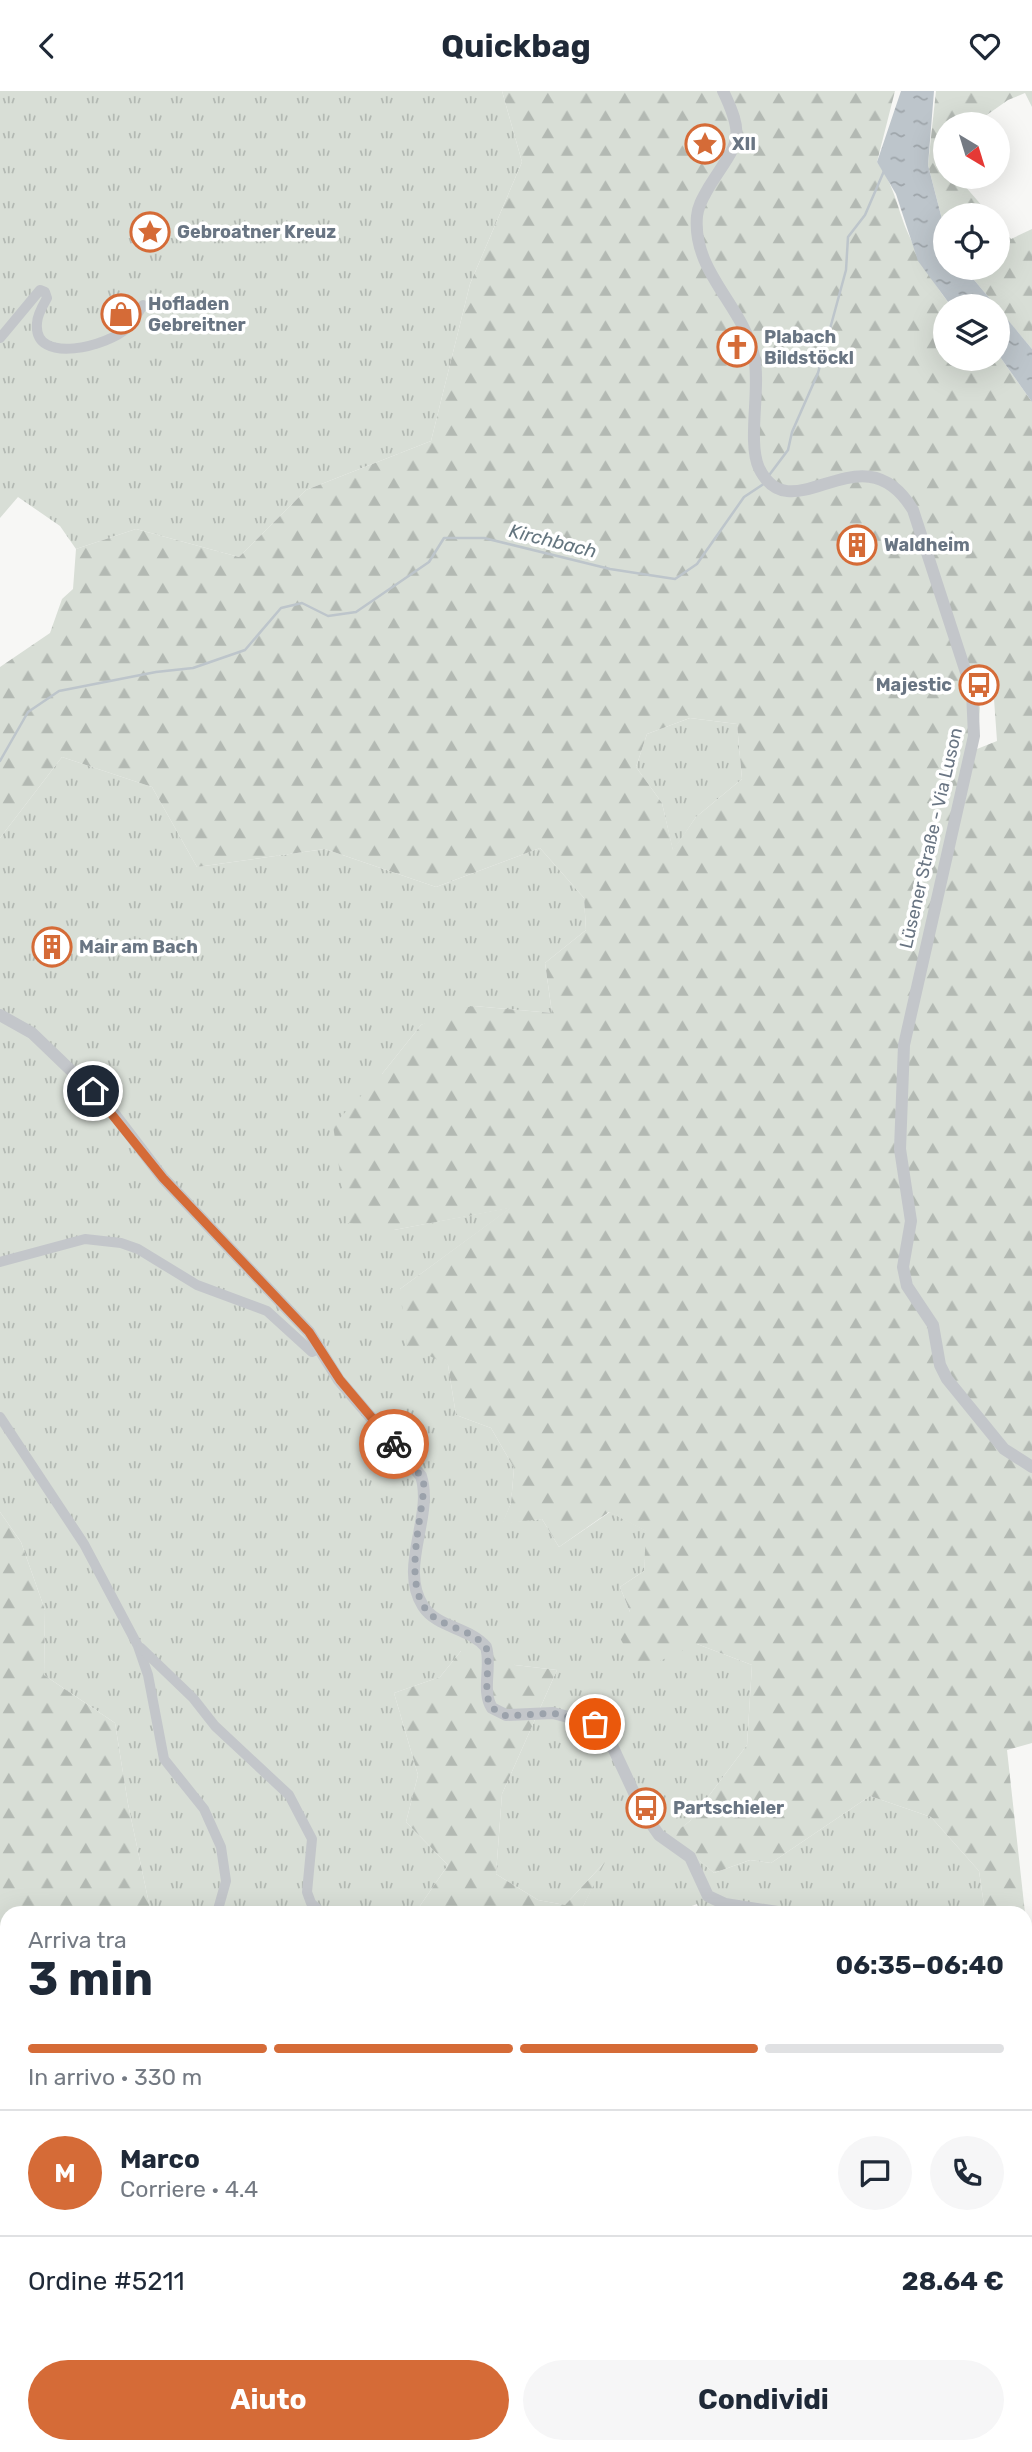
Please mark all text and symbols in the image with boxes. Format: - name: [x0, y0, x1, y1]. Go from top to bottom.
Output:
- icon: back: [28, 27, 66, 65]
- text: Quickbag: [441, 27, 591, 65]
- icon: heart: [966, 27, 1004, 65]
- north arrow: [933, 112, 1010, 189]
- map controls: [933, 112, 1010, 371]
- place icon: XII: [684, 123, 726, 165]
- place label: XII: [732, 133, 756, 155]
- button: locate: [933, 203, 1010, 280]
- place icon: Gebroatner Kreuz: [129, 211, 171, 253]
- place label: Gebroatner Kreuz: [177, 221, 336, 243]
- shop icon: Hofladen Gebreitner: [100, 293, 142, 335]
- place label: Hofladen Gebreitner: [148, 293, 246, 336]
- button: layers: [933, 294, 1010, 371]
- church icon: Plabach Bildstöckl: [716, 326, 758, 368]
- place label: Plabach Bildstöckl: [764, 326, 854, 369]
- water label: Kirchbach: [507, 519, 599, 563]
- building icon: Waldheim: [836, 524, 878, 566]
- place label: Waldheim: [884, 534, 970, 556]
- bus stop icon: Majestic: [958, 664, 1000, 706]
- place label: Majestic: [876, 674, 952, 696]
- street label: Lüsener Straße - Via Luson: [895, 725, 967, 951]
- building icon: Mair am Bach: [31, 926, 73, 968]
- place label: Mair am Bach: [79, 936, 198, 958]
- pin: [63, 1061, 123, 1121]
- icon: home: [74, 1072, 112, 1110]
- courier: [359, 1409, 429, 1479]
- icon: bike: [375, 1425, 413, 1463]
- pin: [565, 1694, 625, 1754]
- icon: bag: [576, 1705, 614, 1743]
- bus stop icon: Partschieler: [625, 1787, 667, 1829]
- place label: Partschieler: [673, 1797, 784, 1819]
- text: Arriva tra: [28, 1926, 127, 1954]
- text: 06:35–06:40: [835, 1950, 1004, 1981]
- text: 3 min: [28, 1952, 153, 2007]
- text: In arrivo · 330 m: [28, 2063, 202, 2091]
- button: chat: [838, 2136, 912, 2210]
- button: phone: [930, 2136, 1004, 2210]
- text: Marco: [120, 2144, 200, 2175]
- text: M: [54, 2158, 76, 2189]
- text: Corriere · 4.4: [120, 2175, 258, 2203]
- text: Ordine #5211: [28, 2266, 185, 2297]
- text: 28.64 €: [902, 2266, 1004, 2297]
- button: Aiuto: [28, 2360, 509, 2440]
- button: Condividi: [523, 2360, 1004, 2440]

